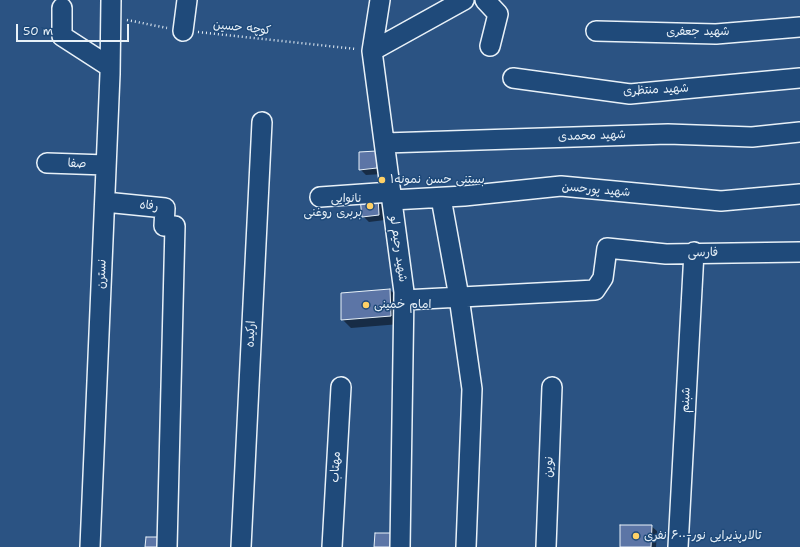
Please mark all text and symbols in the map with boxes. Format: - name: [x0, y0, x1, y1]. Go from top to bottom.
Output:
- scale bar: [18, 16, 131, 42]
- street label: کوچه حسین: [212, 18, 272, 38]
- text: 50 m: [23, 23, 53, 39]
- street label: شهید جعفری: [666, 25, 730, 39]
- street label: شهید منتظری: [623, 81, 689, 99]
- street label: شهید محمدی: [558, 128, 626, 144]
- street label: صفا: [67, 156, 87, 172]
- place label: بستنی حسن نمونه۱: [390, 173, 485, 187]
- marker: بستنی حسن نمونه۱: [377, 175, 387, 185]
- street label: شهید پورحسن: [561, 180, 631, 200]
- place label: نانوایی بربری روغنی: [304, 192, 362, 220]
- street label: رفاه: [139, 198, 159, 214]
- marker: نانوایی بربری روغنی: [365, 201, 375, 211]
- street label: شهید رحیم لو: [386, 215, 410, 283]
- street label: فارسی: [688, 246, 718, 260]
- street label: نسترن: [94, 259, 110, 289]
- place label: امام خمینی: [374, 298, 431, 312]
- marker: امام خمینی: [361, 300, 371, 310]
- street label: ارکیده: [243, 320, 259, 348]
- street label: شبنم: [678, 387, 694, 413]
- street label: مهتاب: [328, 451, 344, 483]
- street label: نوین: [541, 456, 557, 478]
- place label: تالارپذیرایی نور-۶۰۰ نفری: [644, 529, 761, 543]
- marker: تالارپذیرایی نور-۶۰۰ نفری: [631, 531, 641, 541]

